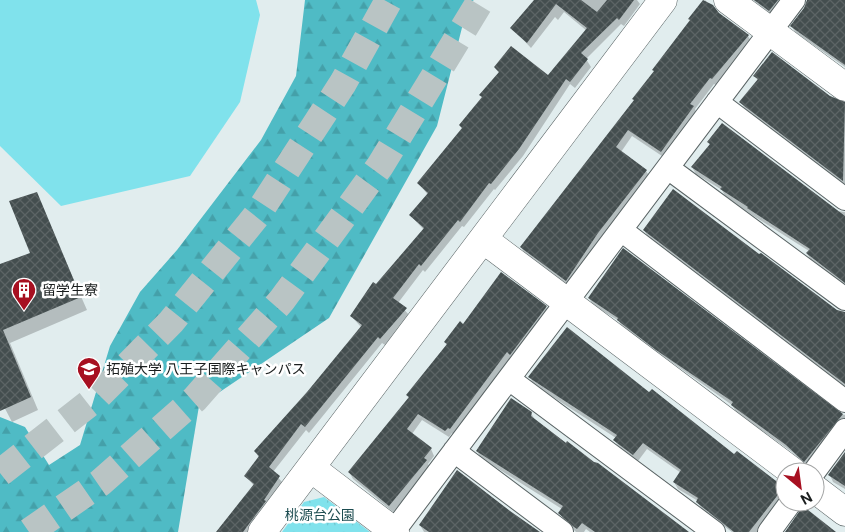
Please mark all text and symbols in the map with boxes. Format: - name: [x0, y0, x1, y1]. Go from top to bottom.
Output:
- building icon: 留学生寮: [11, 277, 37, 311]
- place label: 留学生寮: [42, 282, 98, 298]
- school or university icon: 拓殖大学 八王子国際キャンパス: [76, 356, 102, 390]
- place label: 拓殖大学 八王子国際キャンパス: [106, 361, 305, 377]
- north arrow: [775, 462, 825, 512]
- text: N: [798, 489, 815, 508]
- park label: 桃源台公園: [285, 507, 355, 523]

